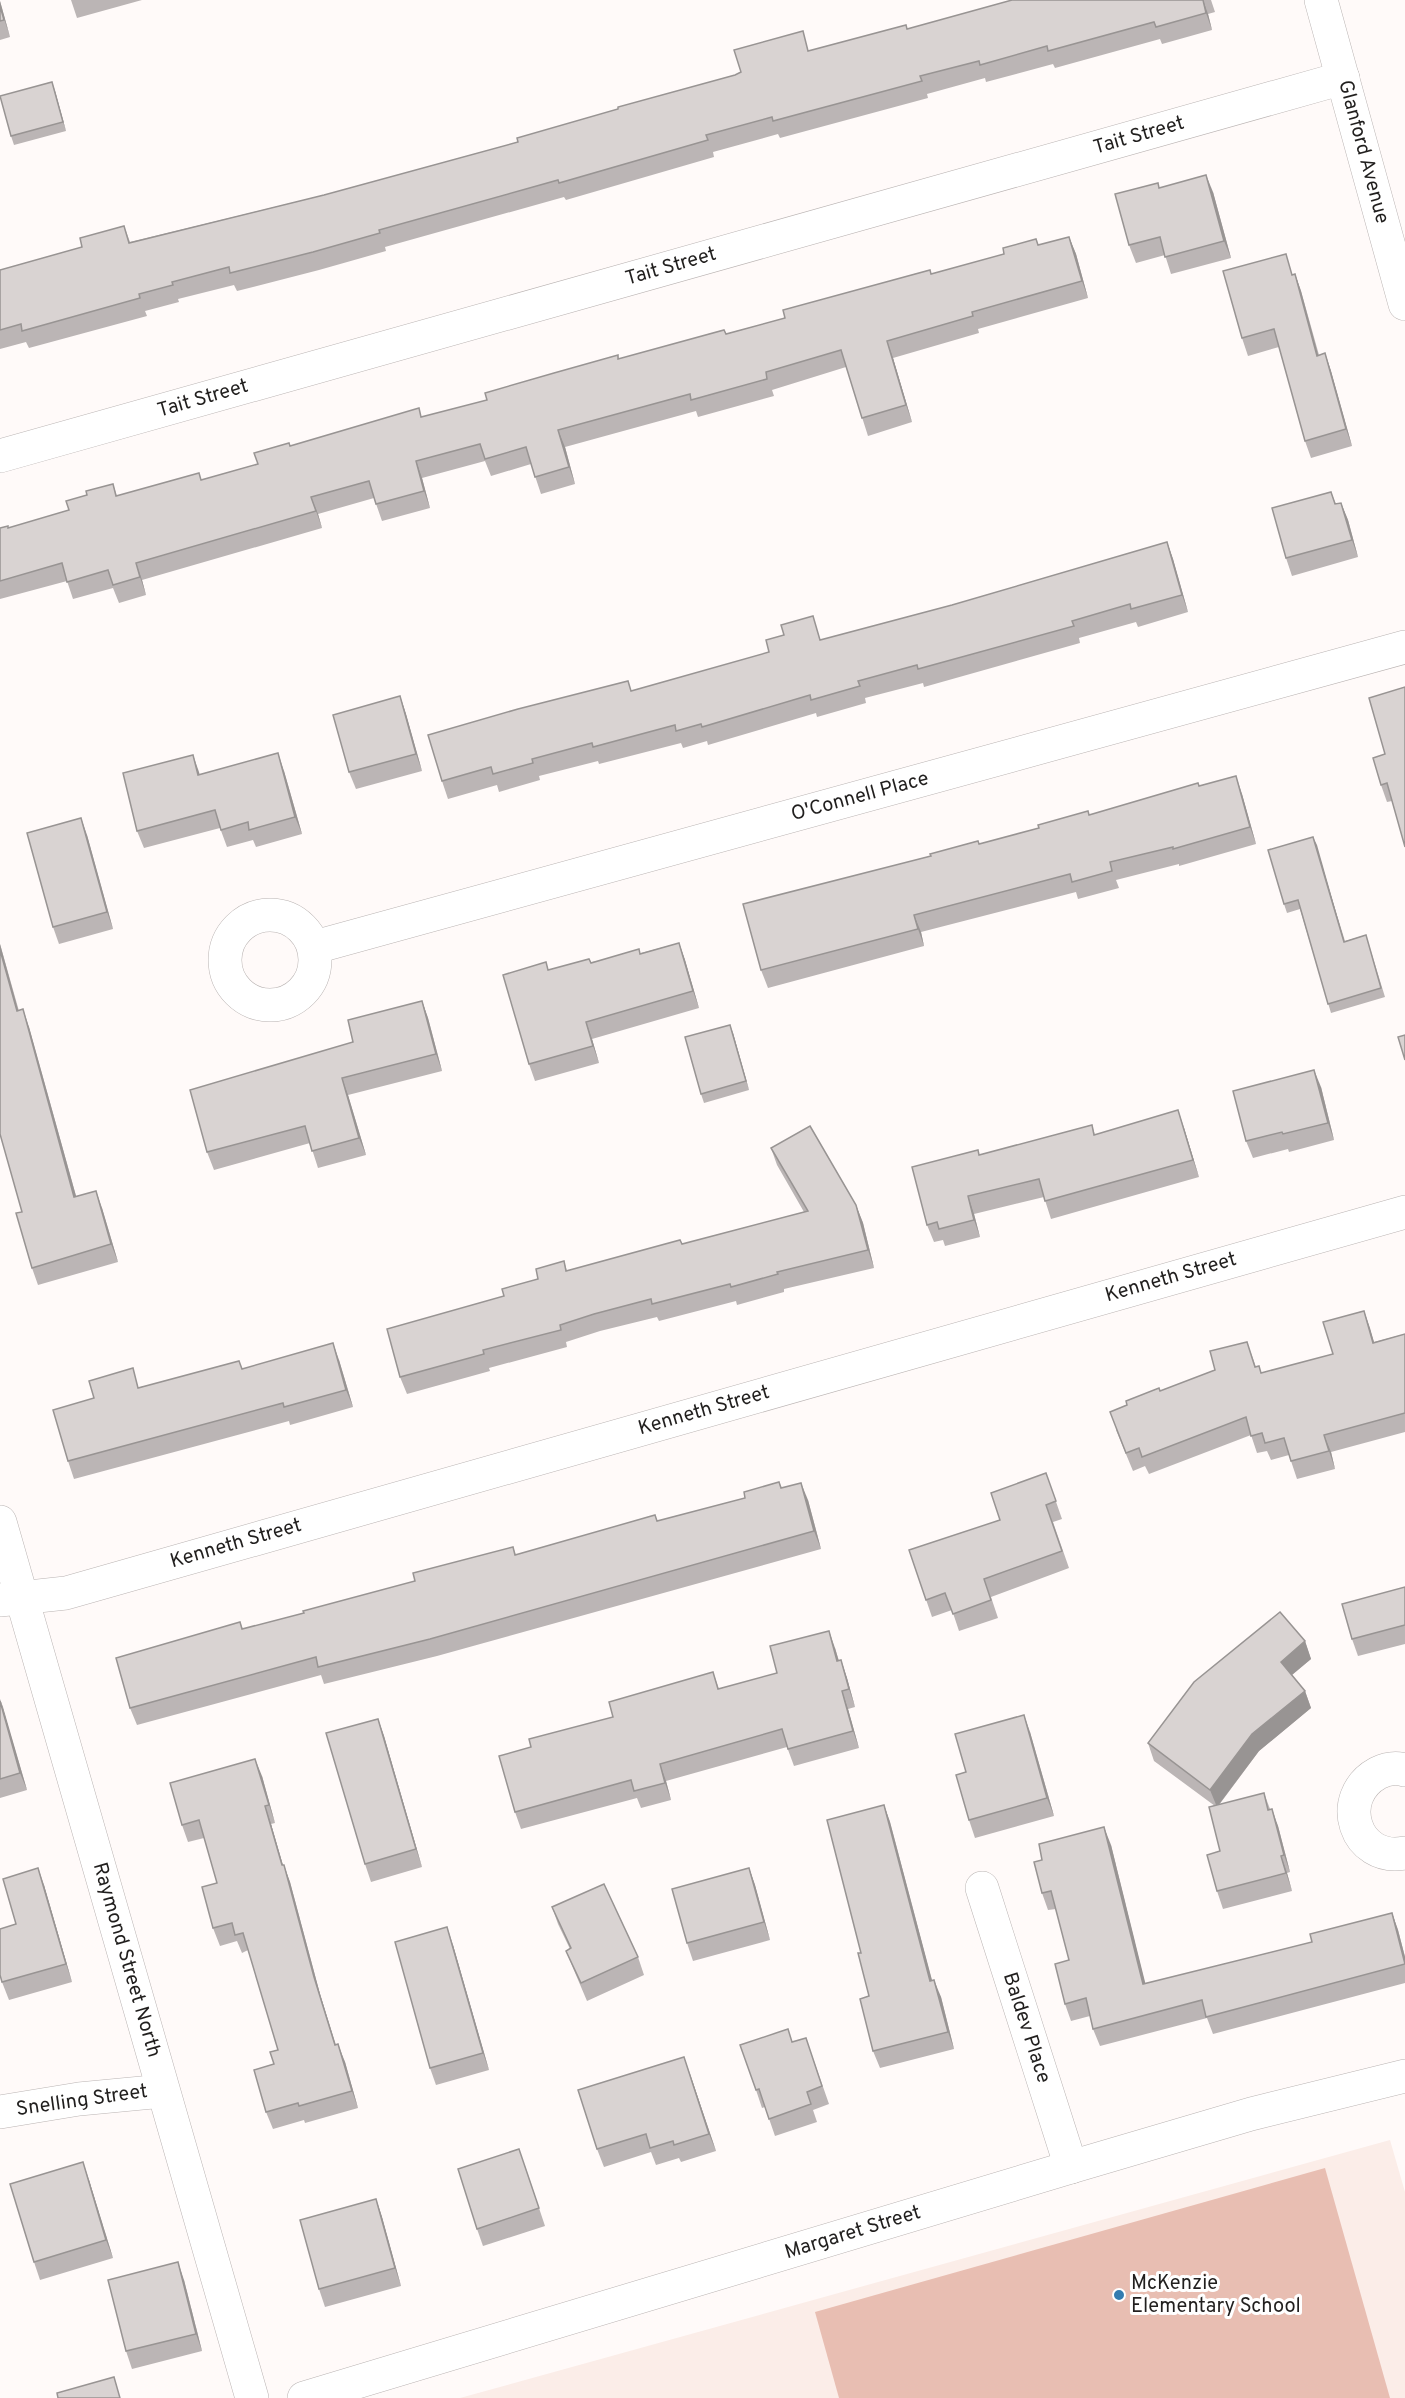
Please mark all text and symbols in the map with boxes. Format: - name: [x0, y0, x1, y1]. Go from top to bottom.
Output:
- street label: Glanford Avenue: [1331, 77, 1395, 227]
- street label: Tait Street: [1091, 111, 1187, 161]
- street label: Tait Street: [623, 242, 719, 292]
- street label: Tait Street: [155, 374, 251, 424]
- street label: O'Connell Place: [788, 766, 932, 828]
- street label: Kenneth Street: [1102, 1247, 1240, 1309]
- street label: Kenneth Street: [635, 1380, 773, 1442]
- street label: Kenneth Street: [167, 1513, 305, 1575]
- street label: Raymond Street North: [86, 1859, 166, 2061]
- street label: Baldev Place: [996, 1969, 1056, 2087]
- street label: Snelling Street: [15, 2079, 149, 2123]
- street label: Margaret Street: [782, 2200, 924, 2266]
- place label: McKenzie Elementary School: [1131, 2271, 1301, 2320]
- marker: McKenzie Elementary School: [1112, 2288, 1126, 2302]

